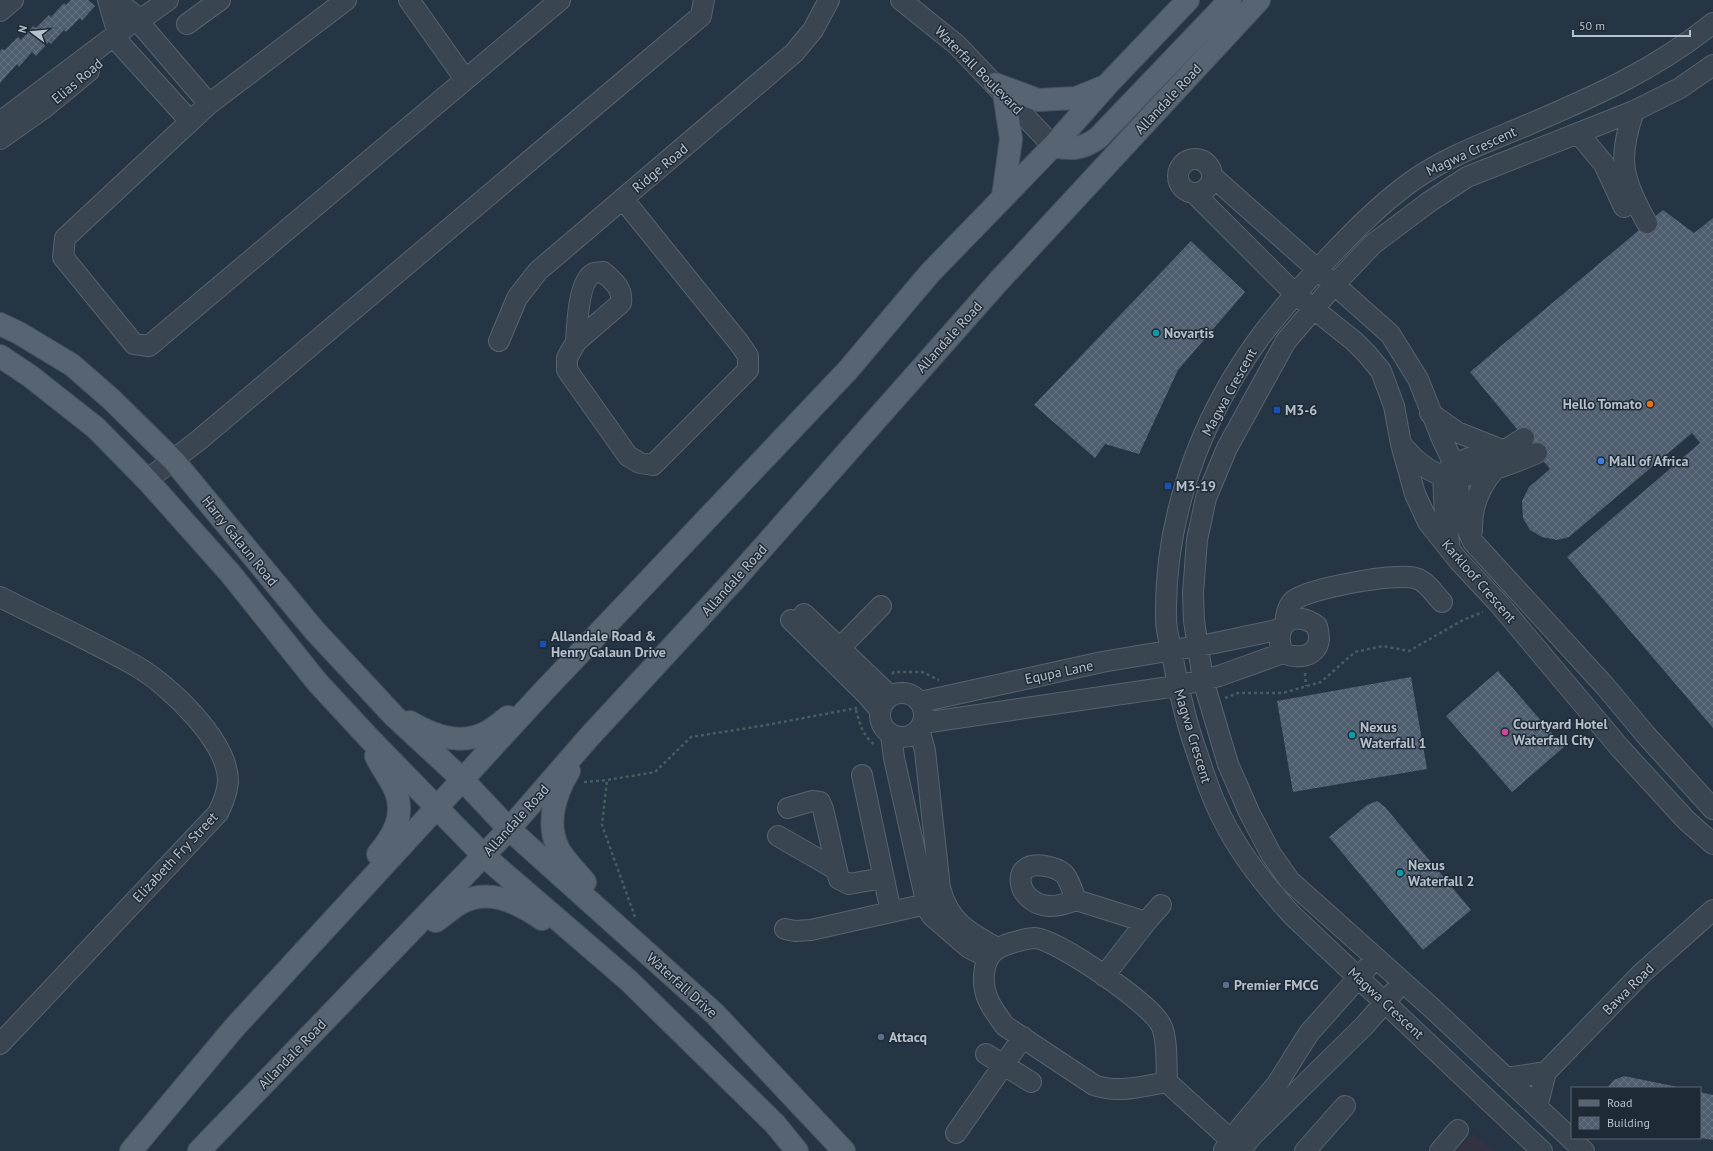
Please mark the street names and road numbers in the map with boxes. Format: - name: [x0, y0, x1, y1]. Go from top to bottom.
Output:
- street label: Waterfall Boulevard: [931, 22, 1027, 118]
- street label: Elias Road: [48, 54, 106, 108]
- street label: Allandale Road: [1131, 60, 1205, 138]
- street label: Magwa Crescent: [1423, 122, 1519, 180]
- street label: Ridge Road: [628, 139, 692, 197]
- street label: Allandale Road: [912, 298, 986, 376]
- street label: Magwa Crescent: [1197, 345, 1261, 439]
- street label: Harry Galaun Road: [198, 492, 282, 590]
- street label: Karkloof Crescent: [1438, 536, 1520, 627]
- street label: Allandale Road: [697, 541, 771, 619]
- street label: Equpa Lane: [1023, 656, 1095, 688]
- street label: Magwa Crescent: [1170, 687, 1216, 786]
- street label: Allandale Road: [479, 781, 553, 859]
- street label: Elizabeth Fry Street: [129, 808, 222, 906]
- street label: Waterfall Drive: [643, 948, 721, 1022]
- street label: Bawa Road: [1598, 959, 1658, 1019]
- street label: Magwa Crescent: [1344, 963, 1428, 1043]
- street label: Allandale Road: [254, 1015, 330, 1093]

